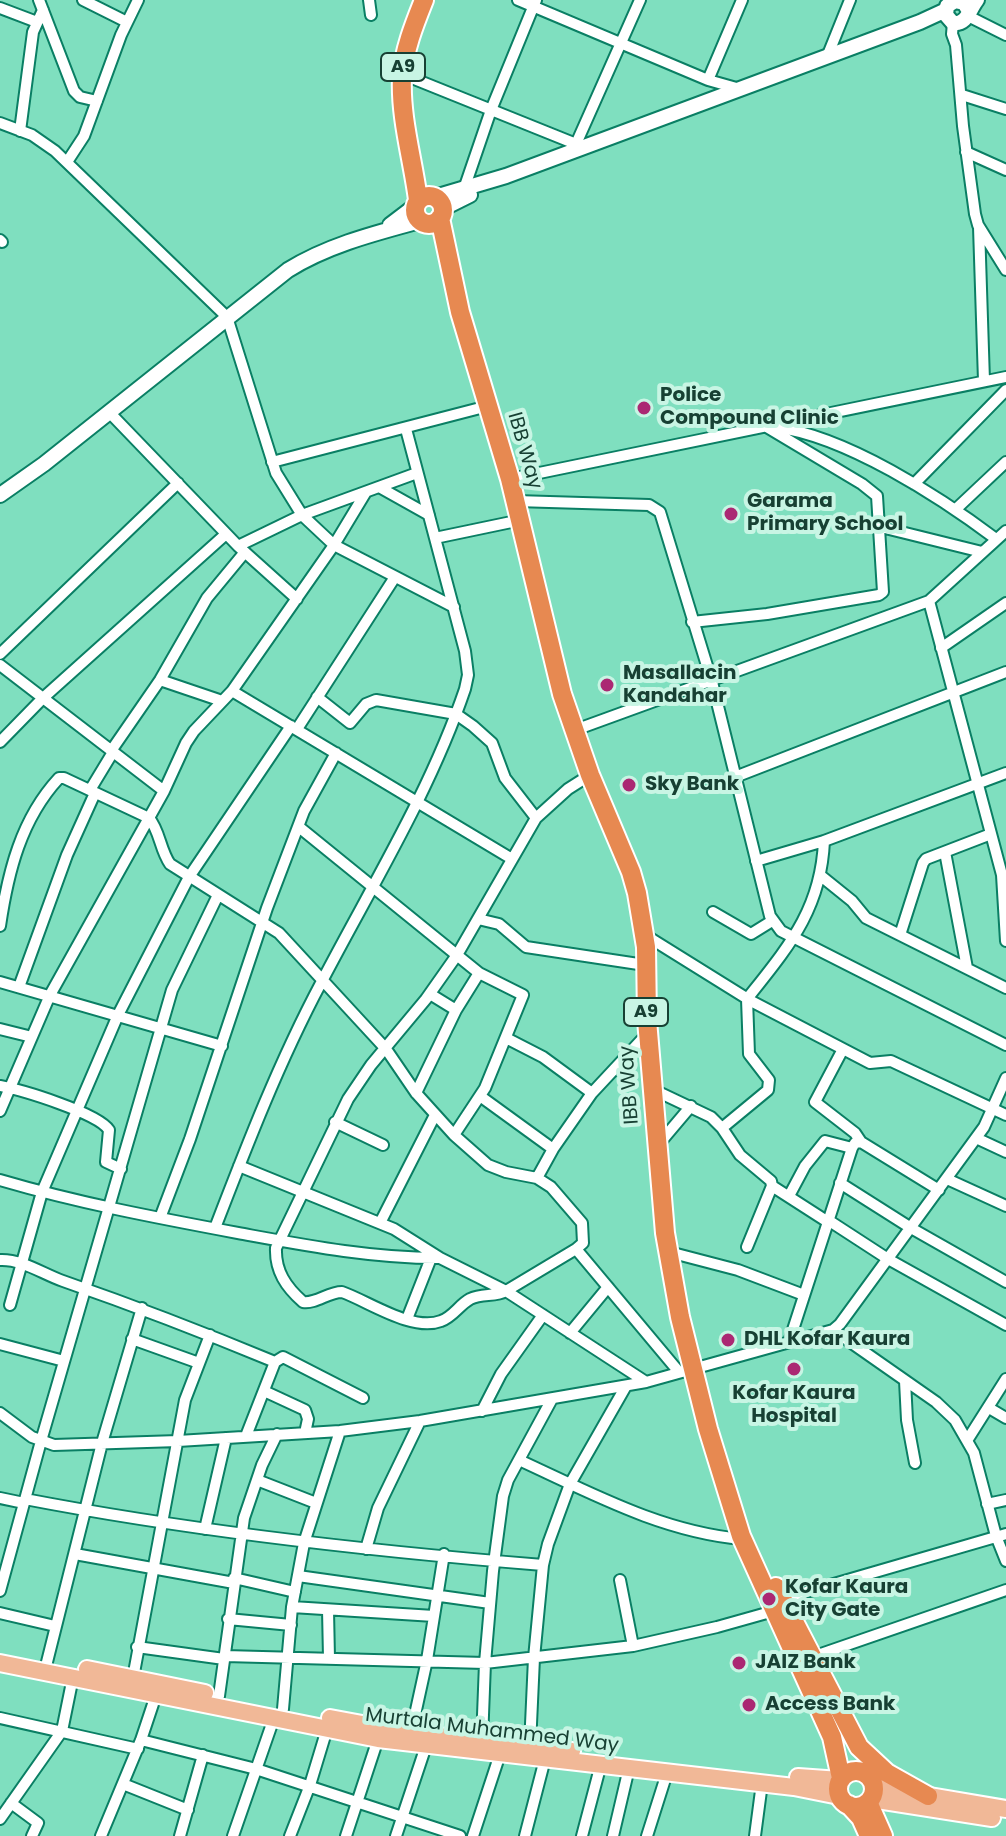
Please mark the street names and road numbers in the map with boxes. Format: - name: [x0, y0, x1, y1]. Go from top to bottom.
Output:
- road number: A9: [381, 53, 425, 81]
- street label: IBB Way: [502, 410, 546, 492]
- road number: A9: [624, 998, 668, 1026]
- street label: IBB Way: [615, 1045, 645, 1125]
- street label: Murtala Muhammed Way: [364, 1704, 620, 1758]

